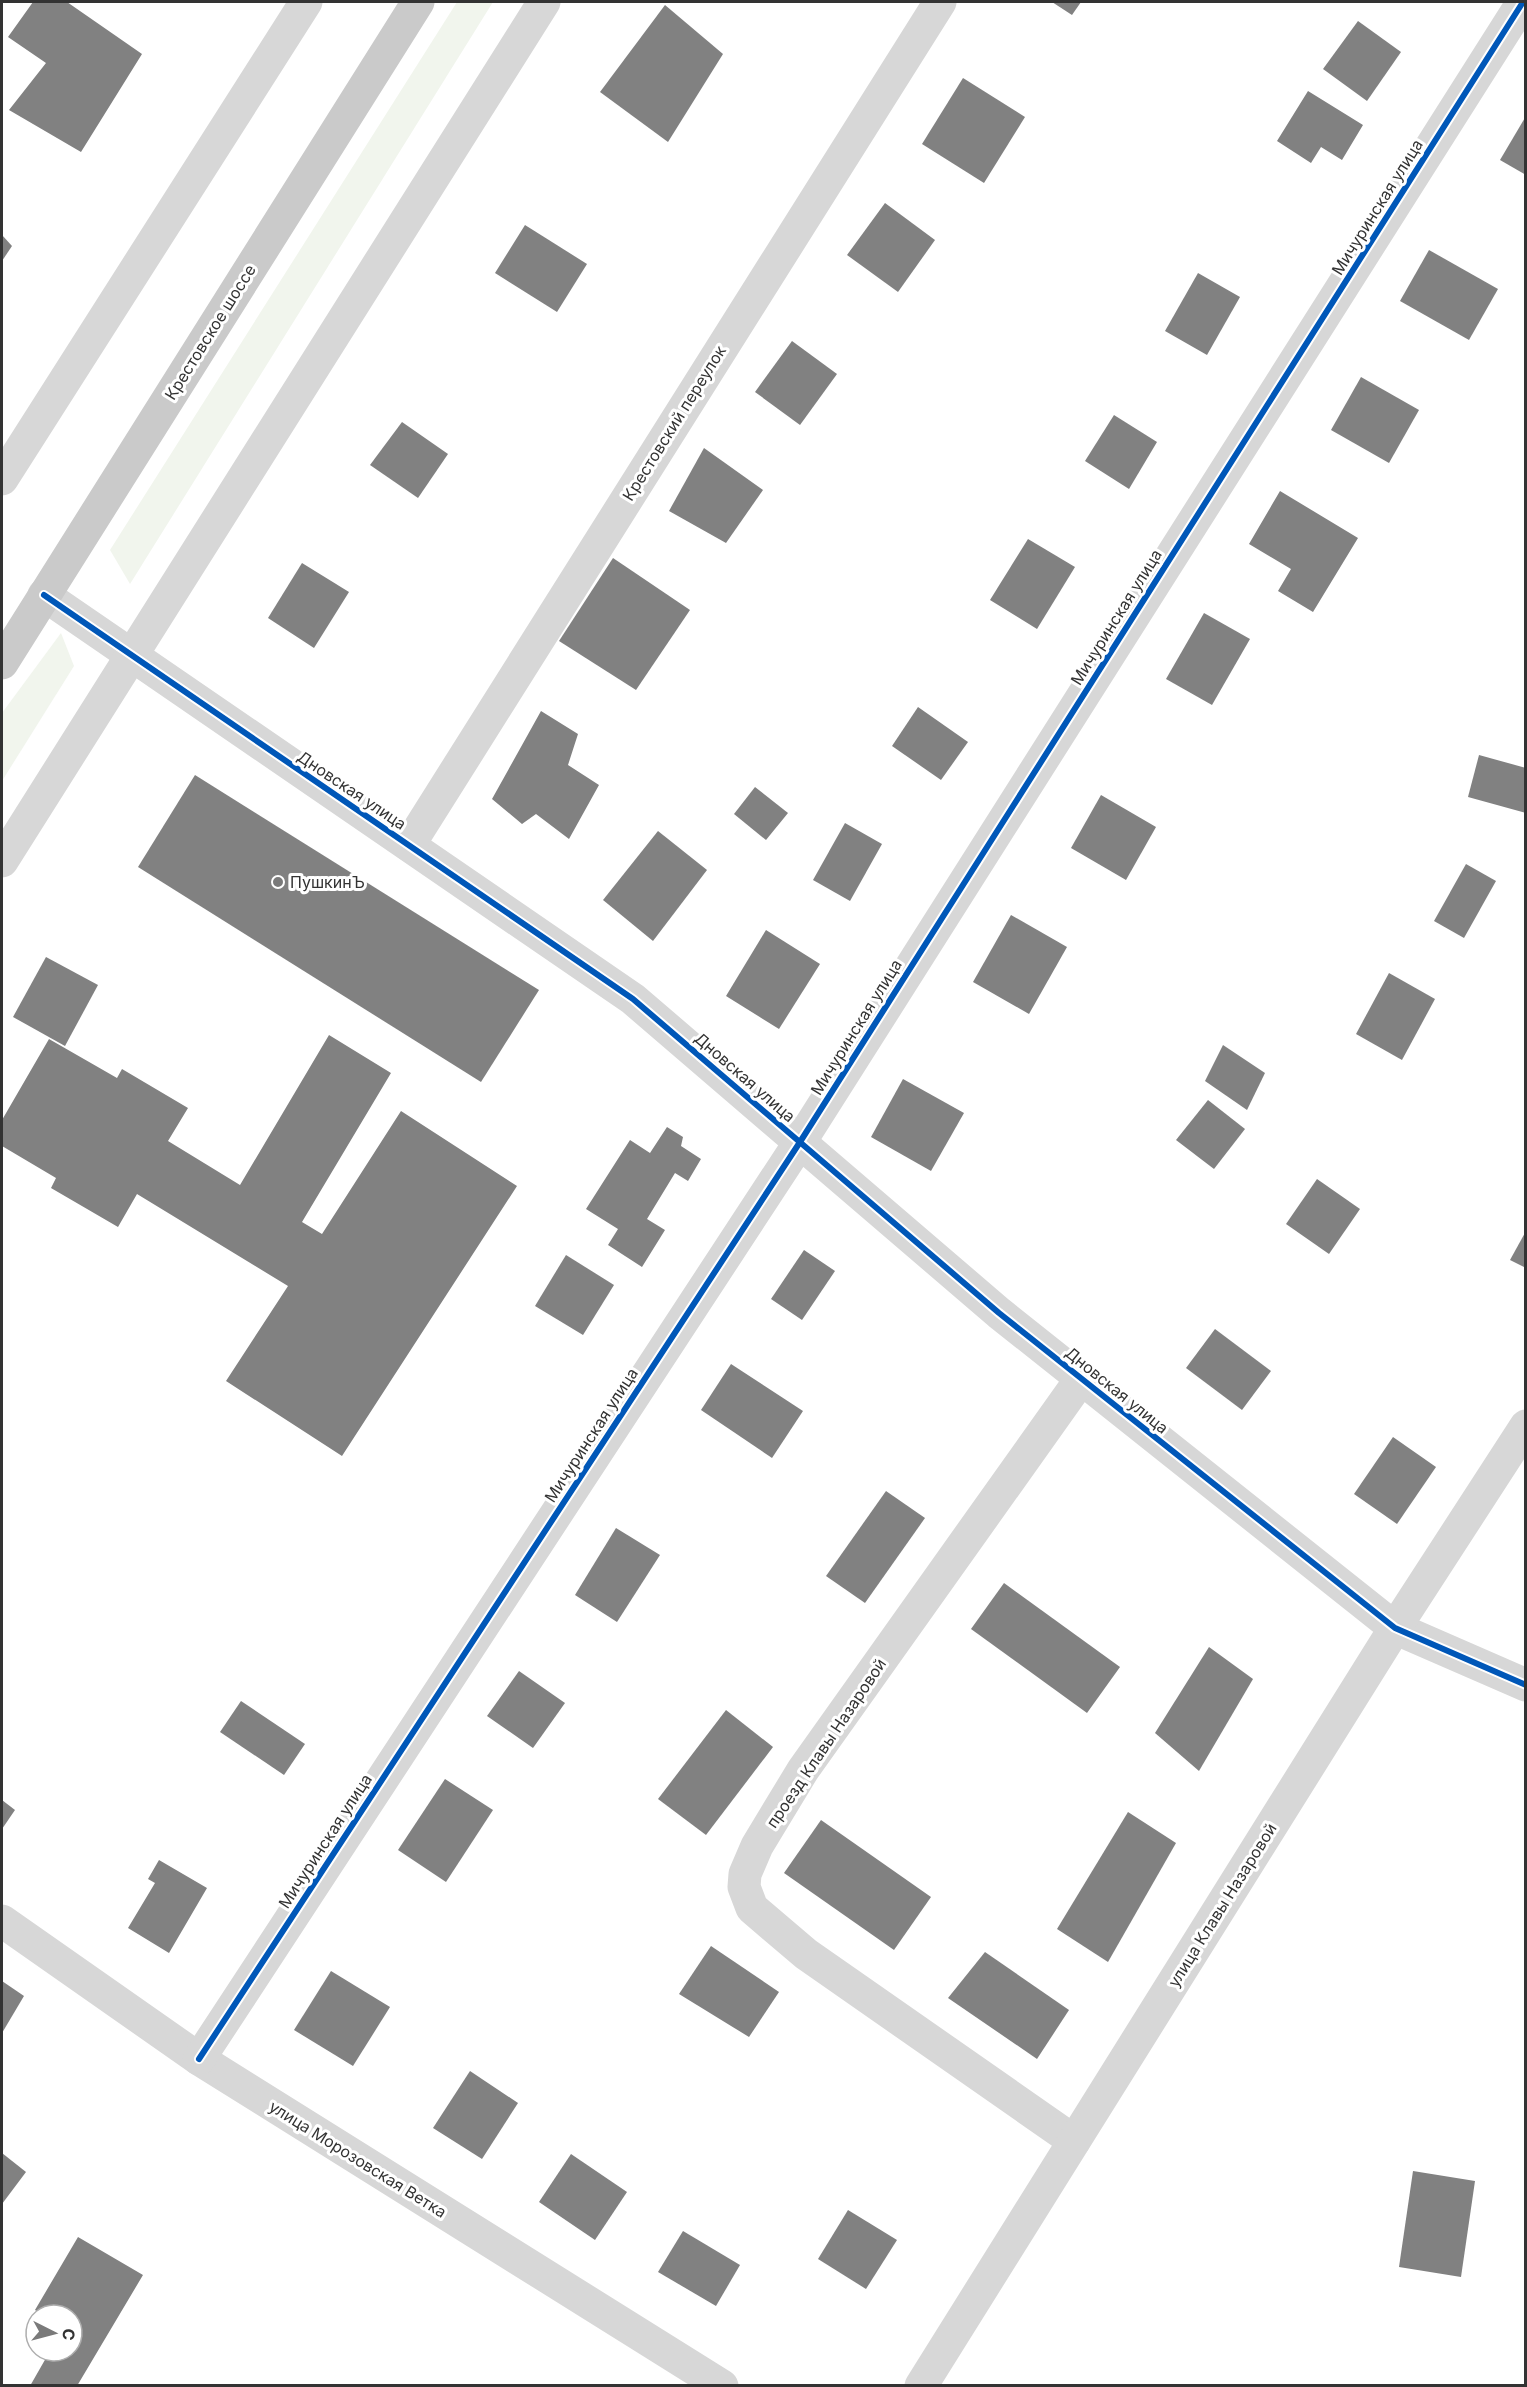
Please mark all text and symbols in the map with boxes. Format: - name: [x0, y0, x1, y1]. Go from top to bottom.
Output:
- street label: Мичуринская улица: [1327, 135, 1427, 279]
- street label: Крестовское шоссе: [160, 261, 260, 403]
- street label: Крестовский переулок: [618, 341, 730, 504]
- street label: Мичуринская улица: [1066, 545, 1166, 689]
- street label: Дновская улица: [294, 746, 410, 834]
- place label: ПушкинЪ: [290, 872, 365, 892]
- marker: ПушкинЪ: [271, 875, 285, 889]
- street label: Мичуринская улица: [806, 955, 906, 1099]
- street label: Дновская улица: [691, 1028, 799, 1126]
- street label: Дновская улица: [1061, 1342, 1173, 1438]
- street label: Мичуринская улица: [540, 1364, 642, 1506]
- street label: проезд Клавы Назаровой: [762, 1654, 890, 1832]
- street label: Мичуринская улица: [274, 1770, 376, 1912]
- street label: улица Клавы Назаровой: [1163, 1819, 1281, 1991]
- street label: улица Морозовская Ветка: [266, 2096, 450, 2222]
- north arrow: [24, 2303, 84, 2363]
- text: С: [58, 2328, 79, 2342]

